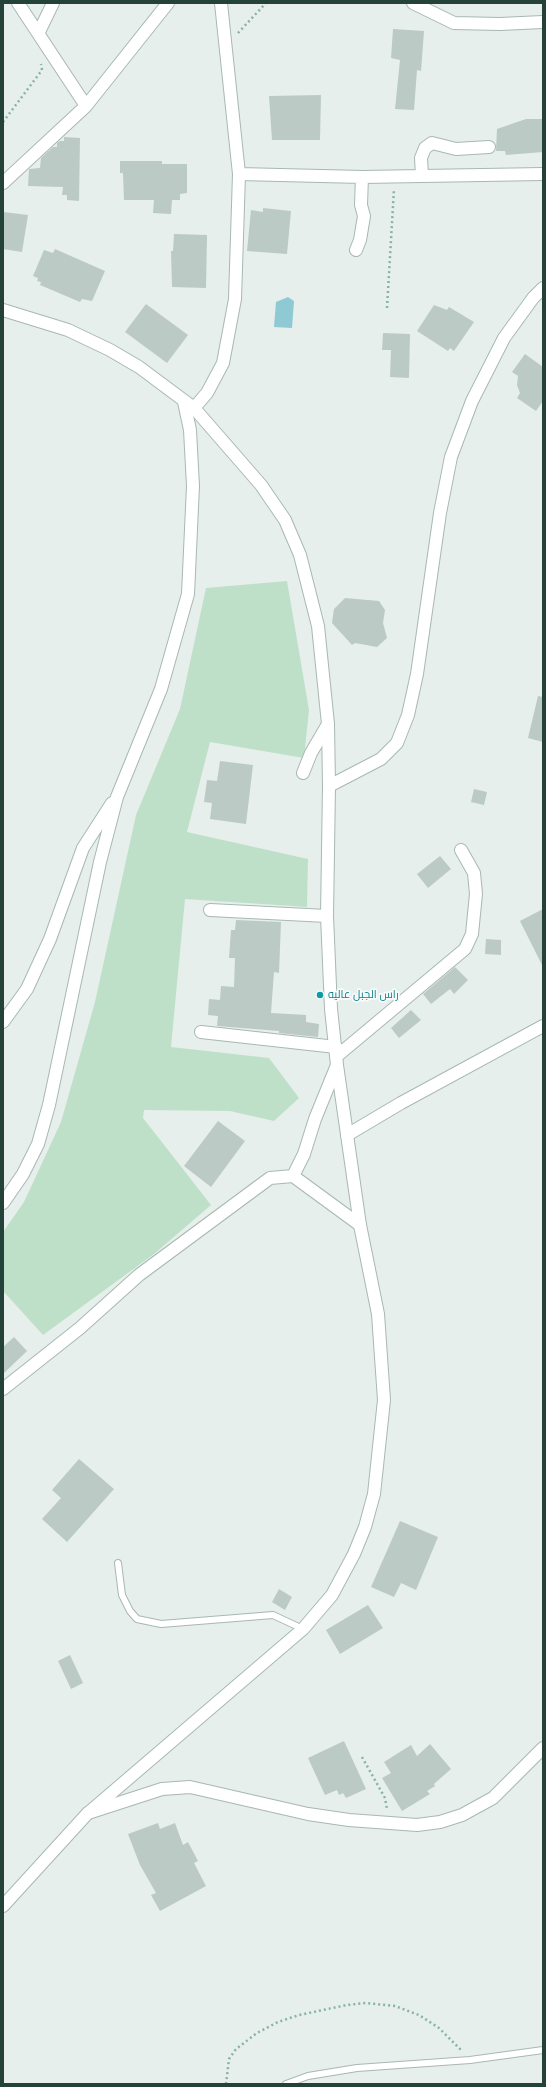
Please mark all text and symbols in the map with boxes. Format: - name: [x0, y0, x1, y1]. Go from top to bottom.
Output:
- place label: راس الجبل عاليه: [328, 988, 399, 1002]
- marker: راس الجبل عاليه: [315, 990, 325, 1000]

